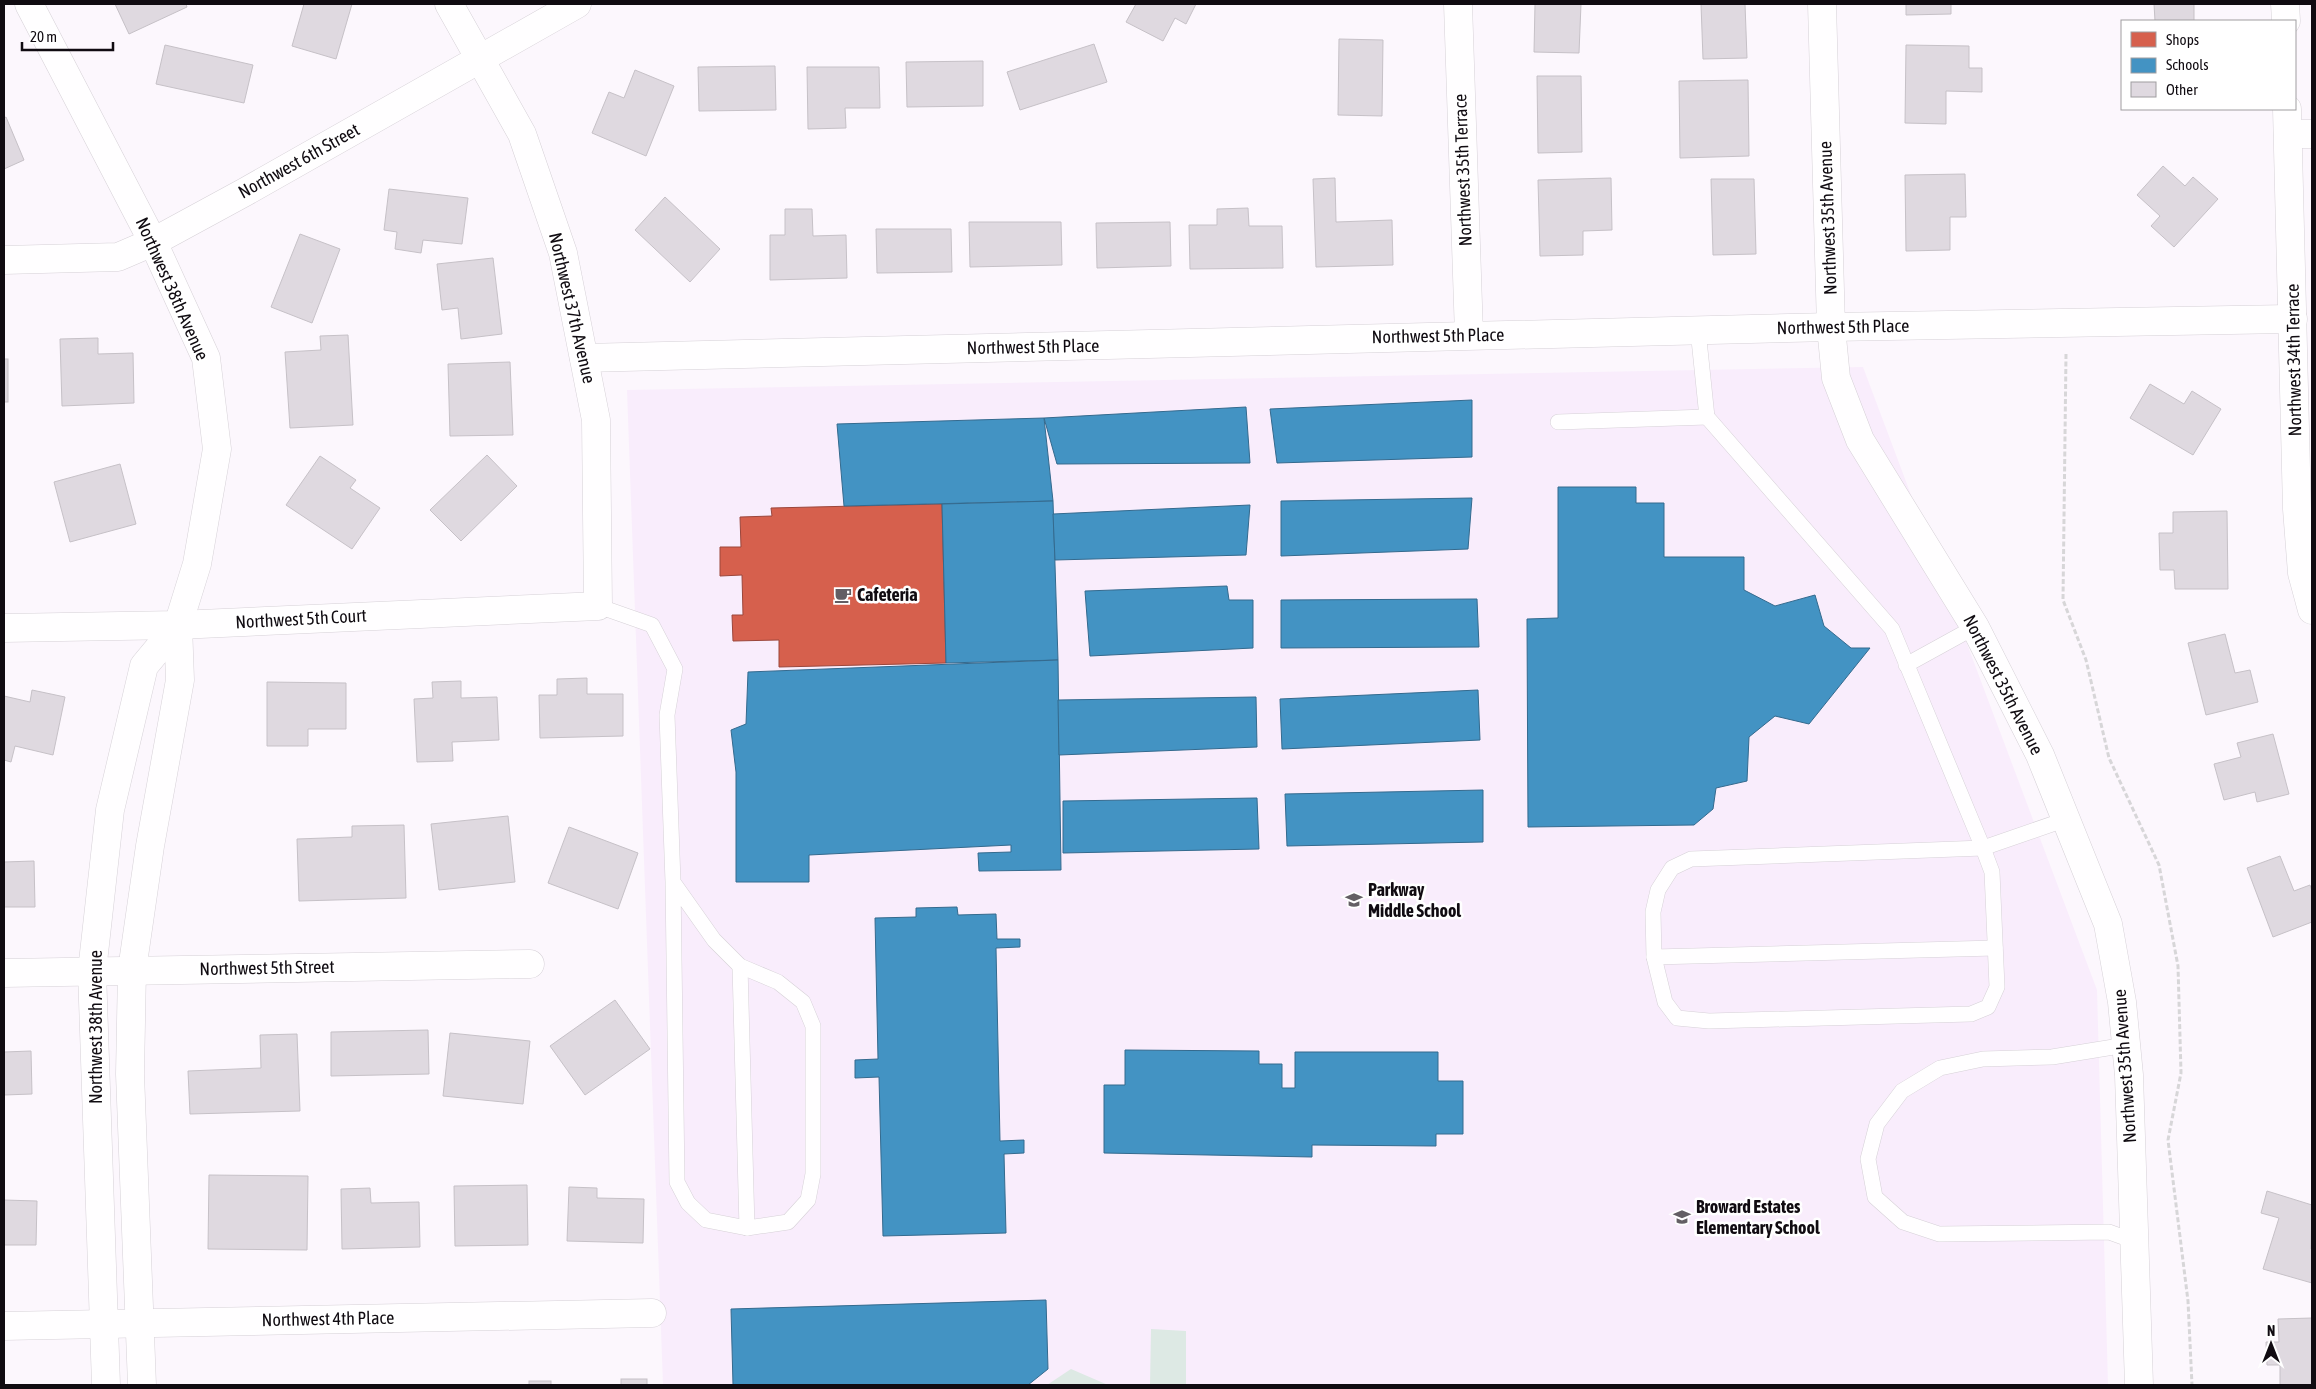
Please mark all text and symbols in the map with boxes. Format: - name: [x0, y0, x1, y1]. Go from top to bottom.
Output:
- scale bar: [22, 20, 114, 52]
- legend: [2121, 20, 2296, 110]
- text: 20 m: [30, 28, 57, 45]
- text: Shops: [2166, 31, 2199, 48]
- text: Schools: [2166, 56, 2209, 73]
- text: Other: [2166, 81, 2198, 98]
- street label: Northwest 35th Terrace: [1449, 93, 1476, 247]
- street label: Northwest 6th Street: [235, 119, 363, 203]
- street label: Northwest 35th Avenue: [1814, 141, 1841, 295]
- street label: Northwest 38th Avenue: [132, 214, 213, 363]
- street label: Northwest 37th Avenue: [545, 230, 600, 385]
- street label: Northwest 34th Terrace: [2282, 284, 2305, 436]
- street label: Northwest 5th Place: [1777, 315, 1909, 338]
- street label: Northwest 5th Place: [1372, 324, 1504, 347]
- street label: Northwest 5th Place: [967, 335, 1099, 358]
- place label: Cafeteria: [857, 584, 918, 605]
- cafe icon: Cafeteria: [833, 585, 853, 605]
- street label: Northwest 5th Court: [235, 605, 367, 632]
- street label: Northwest 35th Avenue: [1959, 611, 2048, 758]
- place label: Parkway Middle School: [1368, 879, 1461, 921]
- school or university icon: Parkway Middle School: [1344, 890, 1364, 910]
- street label: Northwest 38th Avenue: [85, 950, 106, 1104]
- street label: Northwest 5th Street: [199, 956, 335, 979]
- street label: Northwest 35th Avenue: [2109, 988, 2140, 1144]
- place label: Broward Estates Elementary School: [1696, 1196, 1820, 1238]
- school or university icon: Broward Estates Elementary School: [1672, 1207, 1692, 1227]
- street label: Northwest 4th Place: [262, 1307, 394, 1330]
- north arrow: [2246, 1319, 2296, 1369]
- text: N: [2267, 1323, 2275, 1339]

